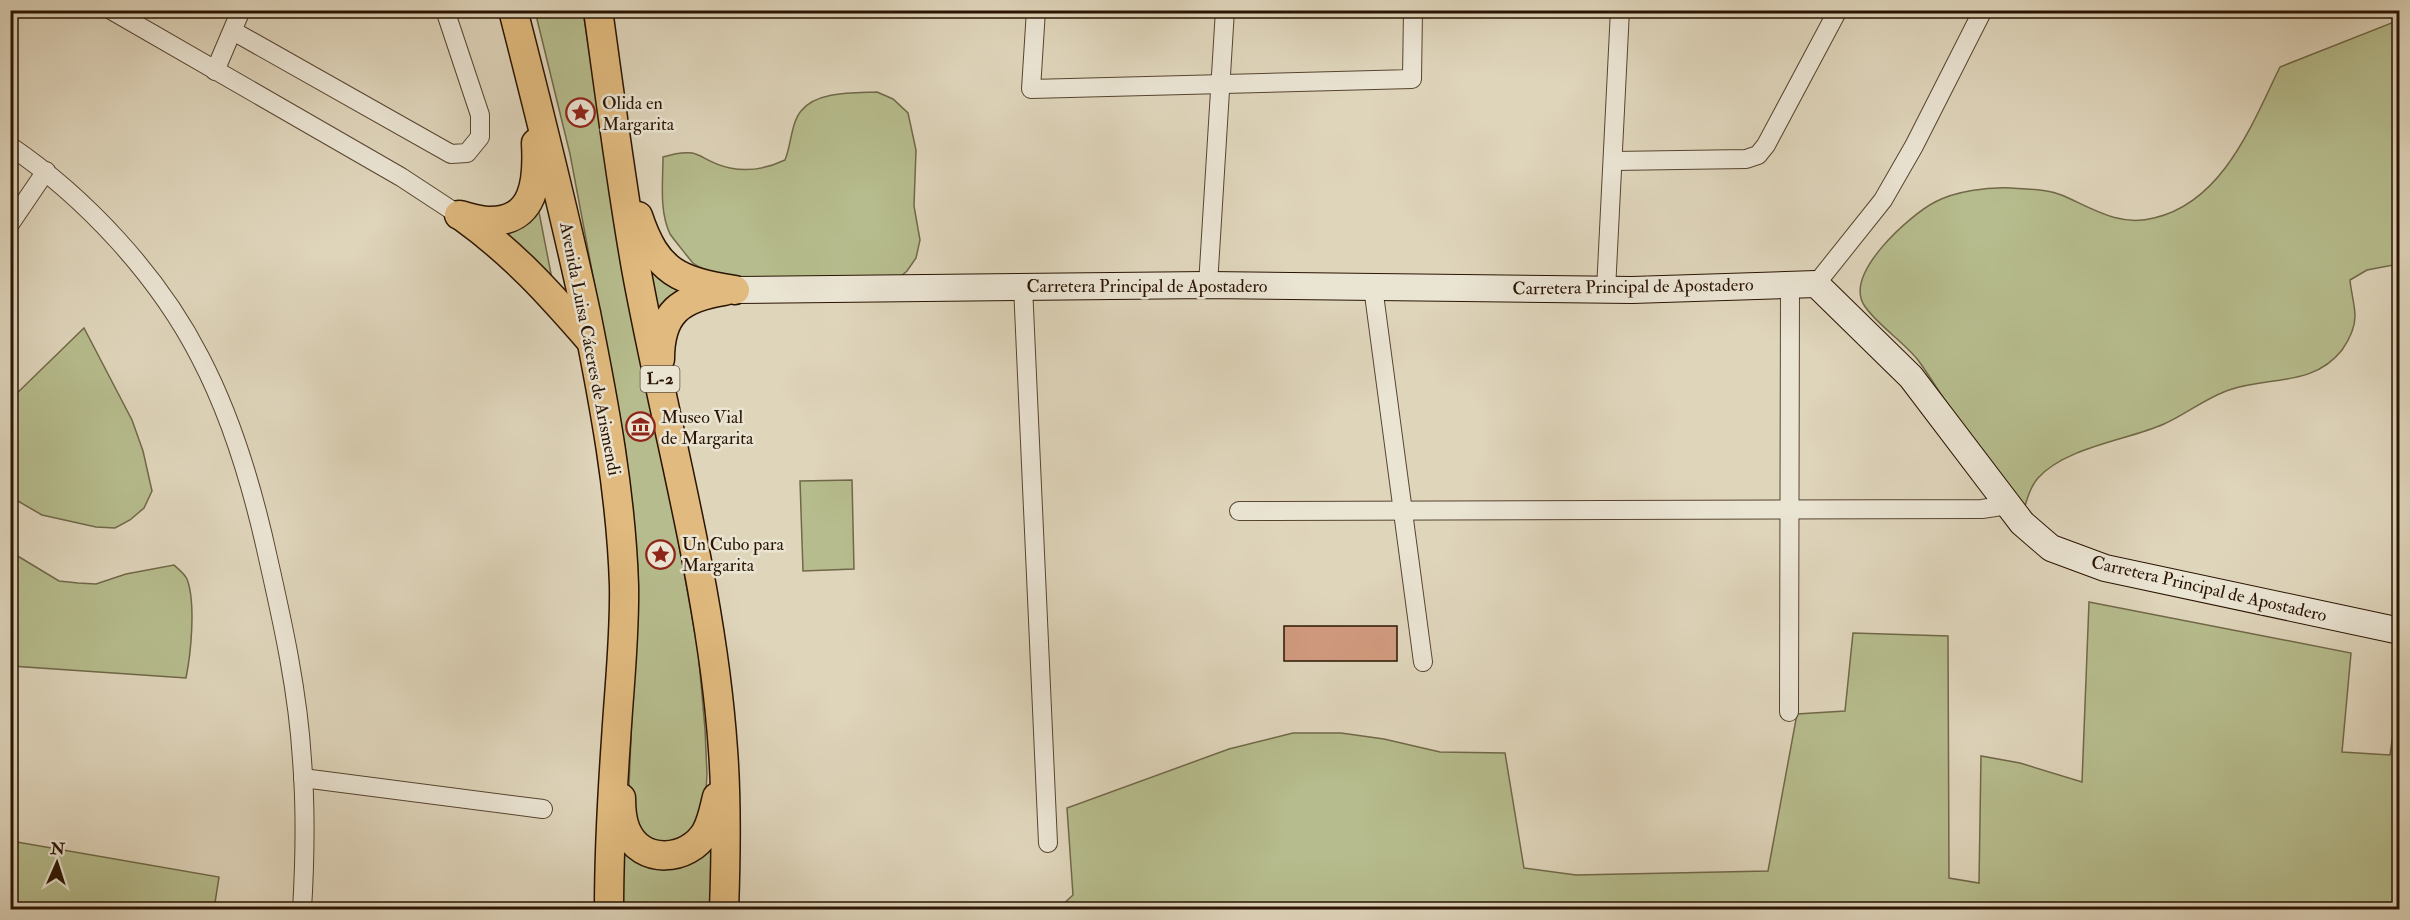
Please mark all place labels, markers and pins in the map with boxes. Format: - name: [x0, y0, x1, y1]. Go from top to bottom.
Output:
- place label: Olida en Margarita: [602, 92, 675, 136]
- place icon: Olida en Margarita: [565, 97, 597, 129]
- place label: Museo Vial de Margarita: [661, 406, 754, 450]
- museum icon: Museo Vial de Margarita: [624, 411, 656, 443]
- place label: Un Cubo para Margarita: [682, 533, 784, 577]
- place icon: Un Cubo para Margarita: [645, 538, 677, 570]

